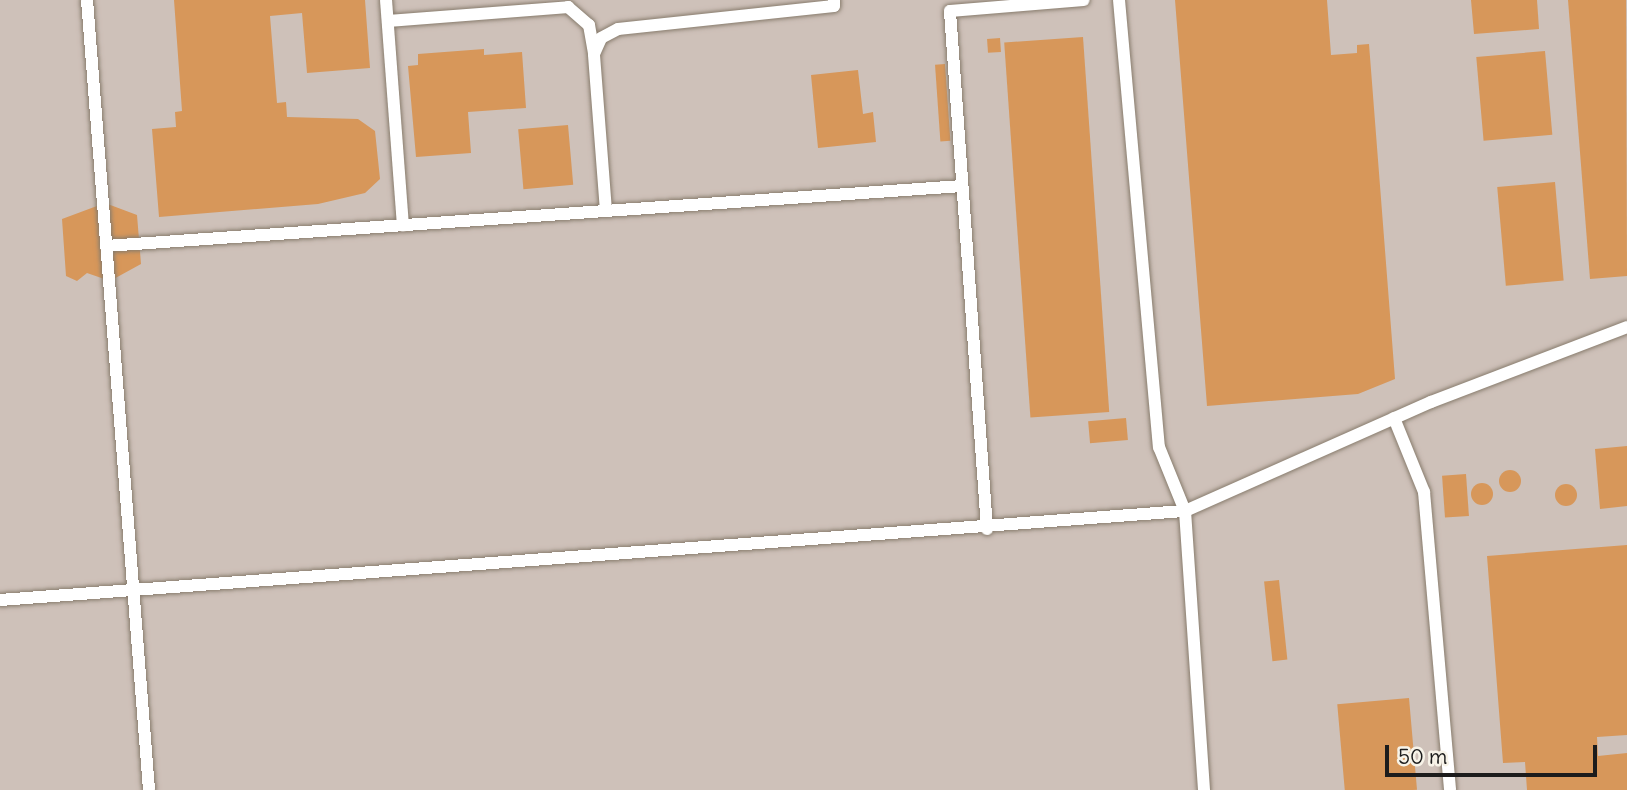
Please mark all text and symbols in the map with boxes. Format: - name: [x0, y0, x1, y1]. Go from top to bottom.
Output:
- scale bar: [1389, 730, 1601, 774]
- text: 50 m: [1398, 743, 1447, 770]

